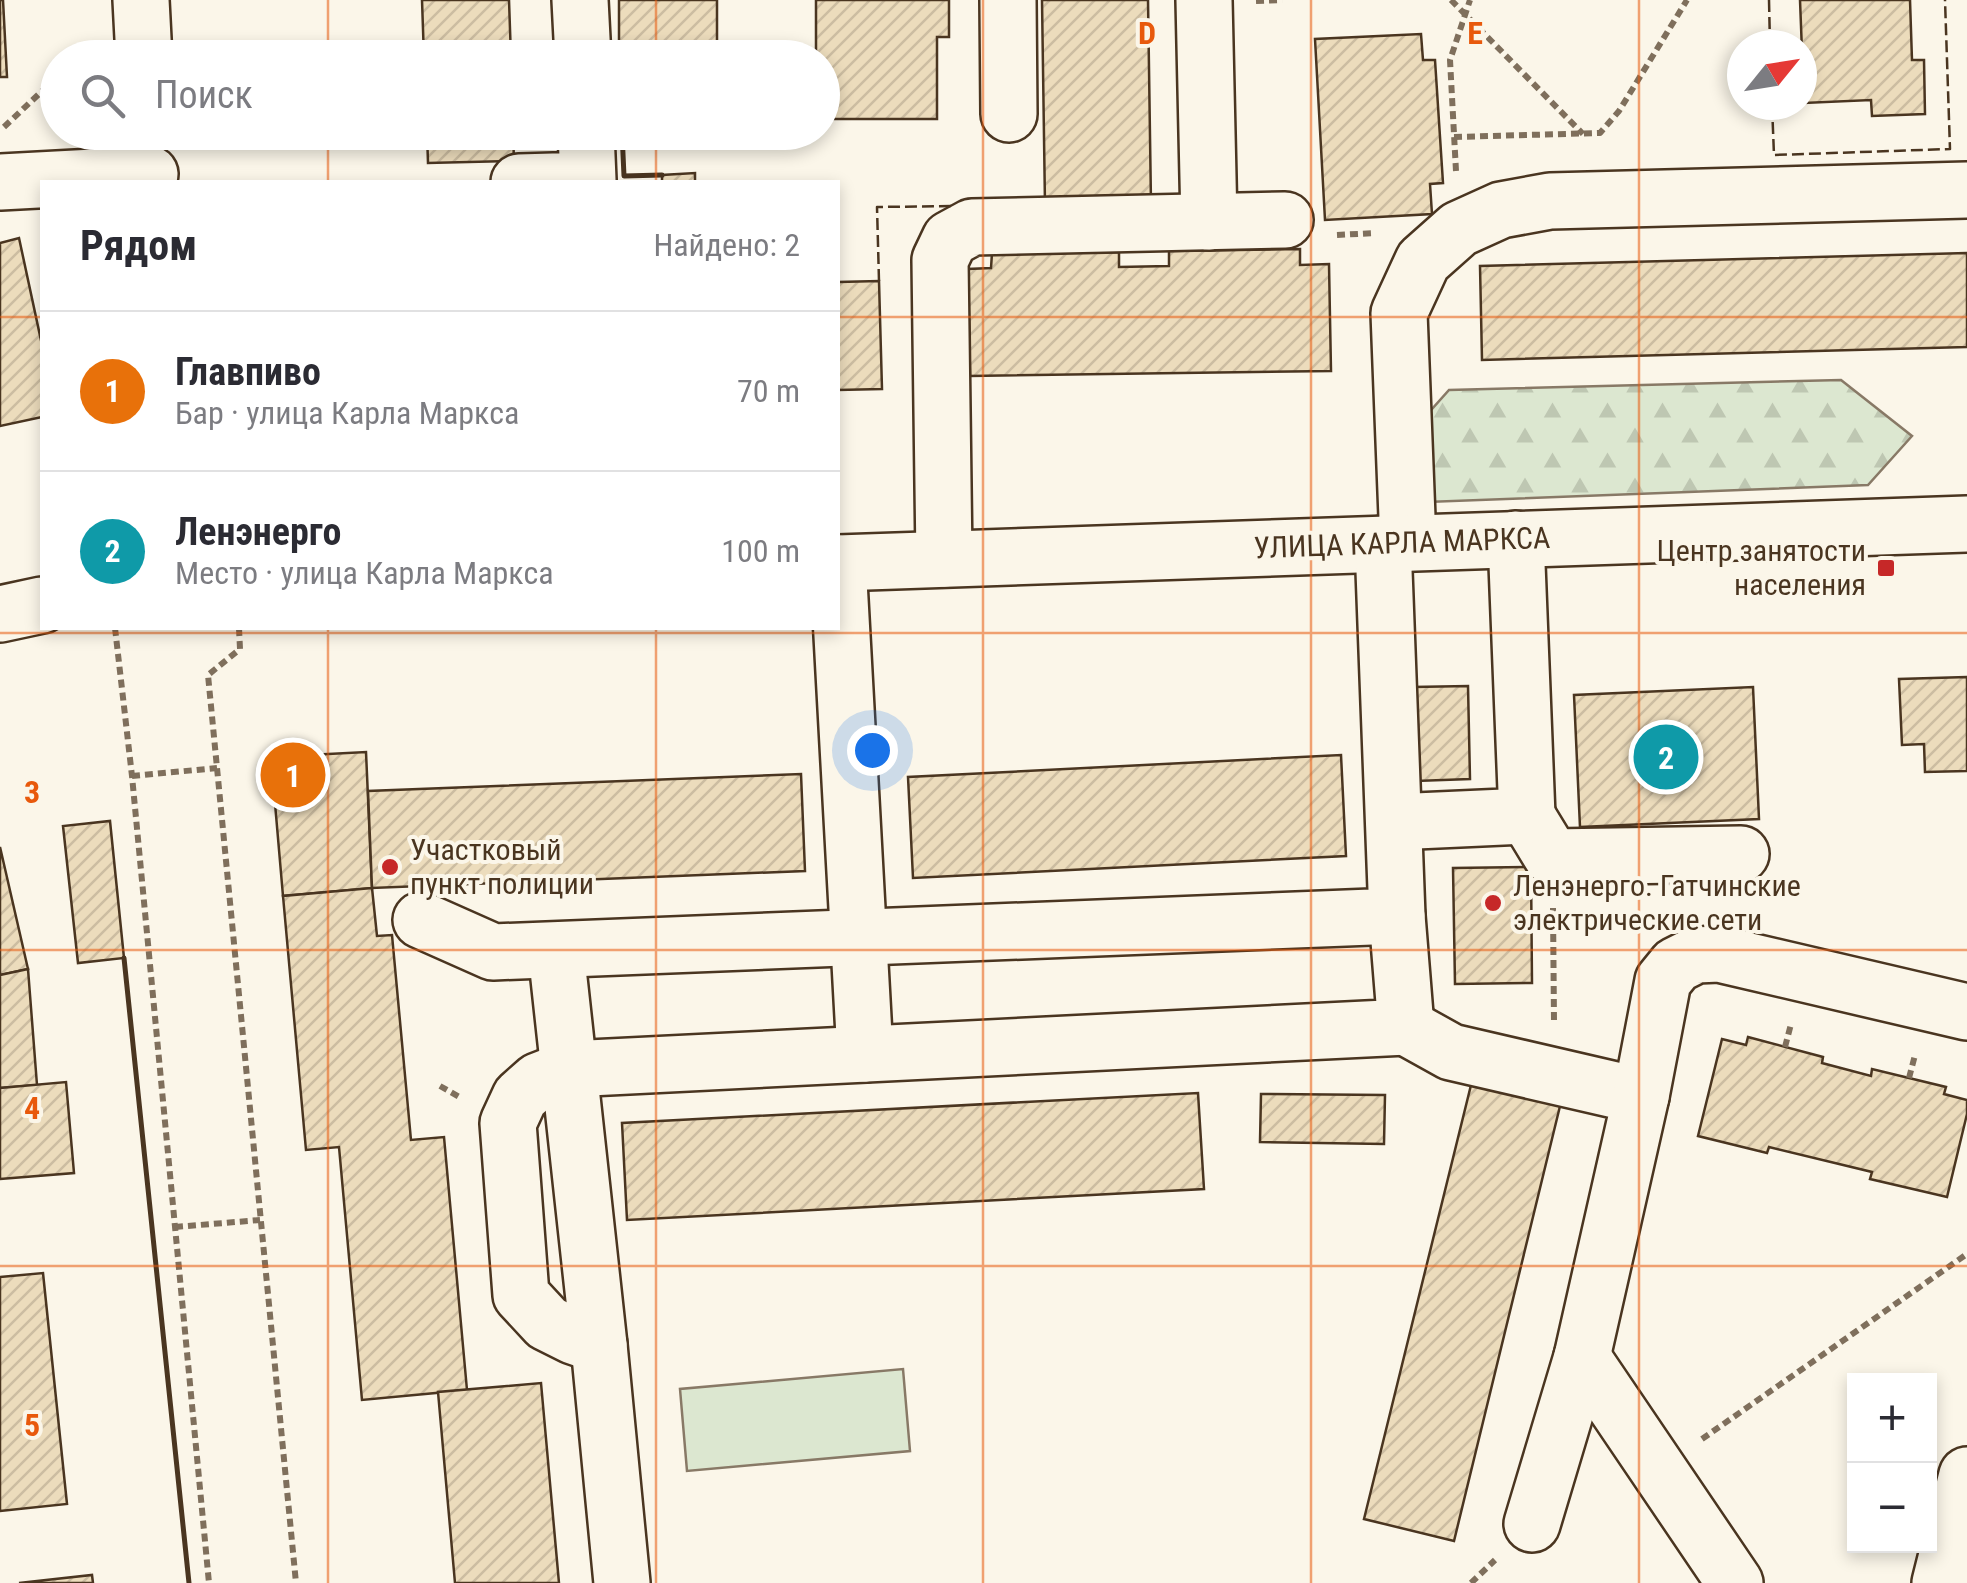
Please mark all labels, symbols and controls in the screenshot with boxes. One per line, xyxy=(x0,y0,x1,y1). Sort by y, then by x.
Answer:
text: D xyxy=(1138,14,1156,52)
text: E xyxy=(1467,14,1483,52)
north arrow xyxy=(1727,30,1817,120)
search box xyxy=(40,40,840,150)
icon: search xyxy=(75,68,130,123)
text: Поиск xyxy=(155,73,253,117)
text: Рядом xyxy=(80,221,197,270)
text: Найдено: 2 xyxy=(653,226,800,264)
text: Главпиво xyxy=(175,350,321,394)
text: 1 xyxy=(104,372,121,410)
text: 70 m xyxy=(737,372,800,410)
text: Бар · улица Карла Маркса xyxy=(175,394,519,432)
text: Ленэнерго xyxy=(175,510,341,554)
street label: УЛИЦА КАРЛА МАРКСА xyxy=(1253,520,1551,565)
text: 2 xyxy=(104,532,121,570)
text: 100 m xyxy=(721,532,800,570)
place label: Центр занятости населения xyxy=(1656,533,1866,602)
text: Место · улица Карла Маркса xyxy=(175,554,554,592)
marker: Центр занятости населения xyxy=(1875,557,1897,579)
pin: 2 xyxy=(1634,720,1698,794)
your location xyxy=(847,725,898,776)
pin: 1 xyxy=(260,738,326,812)
text: 3 xyxy=(24,773,40,811)
place label: Участковый пункт полиции xyxy=(410,832,594,901)
marker: Участковый пункт полиции xyxy=(379,856,401,878)
place label: Ленэнерго. Гатчинские электрические сети xyxy=(1513,868,1801,937)
marker: Ленэнерго. Гатчинские электрические сети xyxy=(1482,892,1504,914)
text: 4 xyxy=(24,1089,40,1127)
map controls xyxy=(1847,1373,1937,1553)
button: + xyxy=(1847,1373,1937,1463)
text: 5 xyxy=(24,1406,40,1444)
button: − xyxy=(1847,1463,1937,1553)

